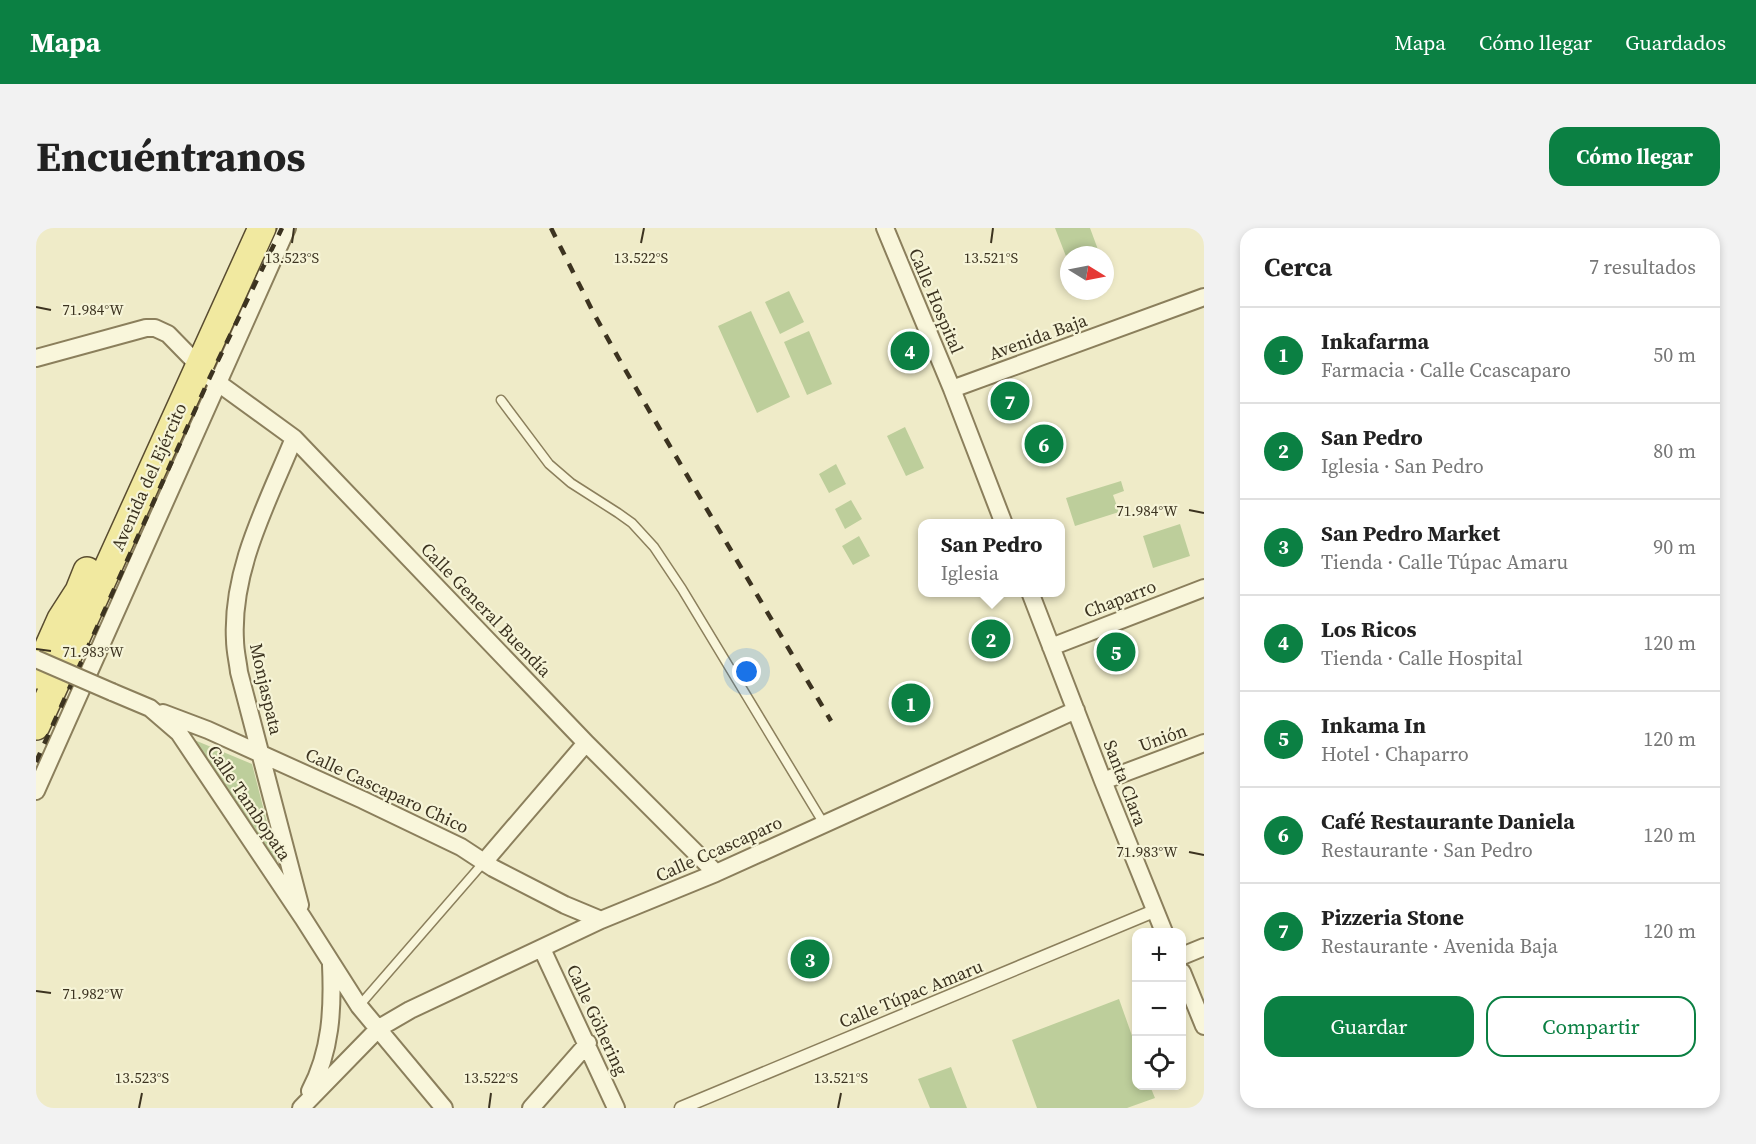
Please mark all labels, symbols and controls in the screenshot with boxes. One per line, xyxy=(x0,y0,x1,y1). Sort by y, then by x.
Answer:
text: Mapa xyxy=(30,23,101,61)
text: Mapa xyxy=(1394,28,1446,57)
text: Cómo llegar xyxy=(1479,28,1592,57)
text: Guardados xyxy=(1625,28,1726,57)
text: Encuéntranos xyxy=(36,127,306,185)
button: Cómo llegar xyxy=(1549,127,1720,186)
street label: Calle Hospital xyxy=(903,244,970,357)
north arrow xyxy=(1060,246,1114,300)
text: 13.523°S xyxy=(265,247,320,268)
text: 13.522°S xyxy=(614,247,669,268)
text: 13.521°S xyxy=(964,247,1019,268)
text: Cerca xyxy=(1264,249,1332,285)
text: 7 resultados xyxy=(1589,253,1696,281)
text: 71.984°W xyxy=(62,299,124,320)
street label: Avenida Baja xyxy=(985,307,1091,366)
text: Inkafarma xyxy=(1321,326,1429,356)
pin: 4 xyxy=(890,328,930,374)
text: 1 xyxy=(1278,341,1289,369)
text: 50 m xyxy=(1653,341,1696,369)
text: Farmacia · Calle Ccascaparo xyxy=(1321,356,1571,384)
pin: 7 xyxy=(990,378,1030,423)
street label: Avenida del Ejército xyxy=(105,399,192,555)
pin: 6 xyxy=(1024,422,1064,466)
text: San Pedro xyxy=(1321,422,1423,452)
text: 2 xyxy=(1278,437,1289,465)
text: 80 m xyxy=(1653,437,1696,465)
text: Iglesia · San Pedro xyxy=(1321,452,1484,480)
text: 71.984°W xyxy=(1116,500,1178,521)
text: San Pedro Market xyxy=(1321,518,1500,548)
popup xyxy=(918,519,1065,597)
text: San Pedro xyxy=(941,529,1042,559)
text: 3 xyxy=(1278,533,1289,561)
text: 90 m xyxy=(1653,533,1696,561)
street label: Calle General Buendía xyxy=(415,537,558,683)
text: Tienda · Calle Túpac Amaru xyxy=(1321,548,1568,576)
text: Iglesia xyxy=(941,559,999,587)
street label: Chaparro xyxy=(1080,573,1160,624)
text: Los Ricos xyxy=(1321,614,1416,644)
pin: 2 xyxy=(972,616,1010,662)
text: 4 xyxy=(1278,629,1289,657)
text: 120 m xyxy=(1643,629,1696,657)
pin: 5 xyxy=(1096,630,1136,674)
text: 71.983°W xyxy=(62,641,124,662)
street label: Monjaspata xyxy=(244,641,289,738)
text: Tienda · Calle Hospital xyxy=(1321,644,1523,672)
your location xyxy=(732,657,761,686)
pin: 1 xyxy=(892,680,930,726)
text: Inkama In xyxy=(1321,710,1426,740)
street label: Unión xyxy=(1135,717,1190,758)
text: 5 xyxy=(1278,725,1289,753)
text: 120 m xyxy=(1643,725,1696,753)
street label: Santa Clara xyxy=(1098,736,1154,830)
street label: Calle Tambopata xyxy=(201,740,298,866)
text: Hotel · Chaparro xyxy=(1321,740,1469,768)
street label: Calle Cascaparo Chico xyxy=(301,742,473,839)
text: Café Restaurante Daniela xyxy=(1321,806,1575,836)
street label: Calle Ccascaparo xyxy=(651,809,786,888)
text: 6 xyxy=(1278,821,1289,849)
text: 120 m xyxy=(1643,821,1696,849)
text: Restaurante · San Pedro xyxy=(1321,836,1533,864)
text: 71.983°W xyxy=(1116,841,1178,862)
text: Pizzeria Stone xyxy=(1321,902,1464,932)
text: 7 xyxy=(1278,917,1289,945)
text: 120 m xyxy=(1643,917,1696,945)
map controls xyxy=(1132,928,1186,1090)
button: + xyxy=(1132,928,1186,982)
text: Restaurante · Avenida Baja xyxy=(1321,932,1558,960)
pin: 3 xyxy=(790,936,830,982)
street label: Calle Túpac Amaru xyxy=(835,953,986,1034)
street label: Calle Göhering xyxy=(561,960,634,1079)
button: − xyxy=(1132,982,1186,1036)
text: 71.982°W xyxy=(62,983,124,1004)
button: Guardar xyxy=(1264,996,1474,1057)
button: Compartir xyxy=(1486,996,1696,1057)
button: locate xyxy=(1132,1036,1186,1090)
text: 13.523°S xyxy=(115,1067,170,1088)
text: 13.522°S xyxy=(464,1067,519,1088)
text: 13.521°S xyxy=(814,1067,869,1088)

